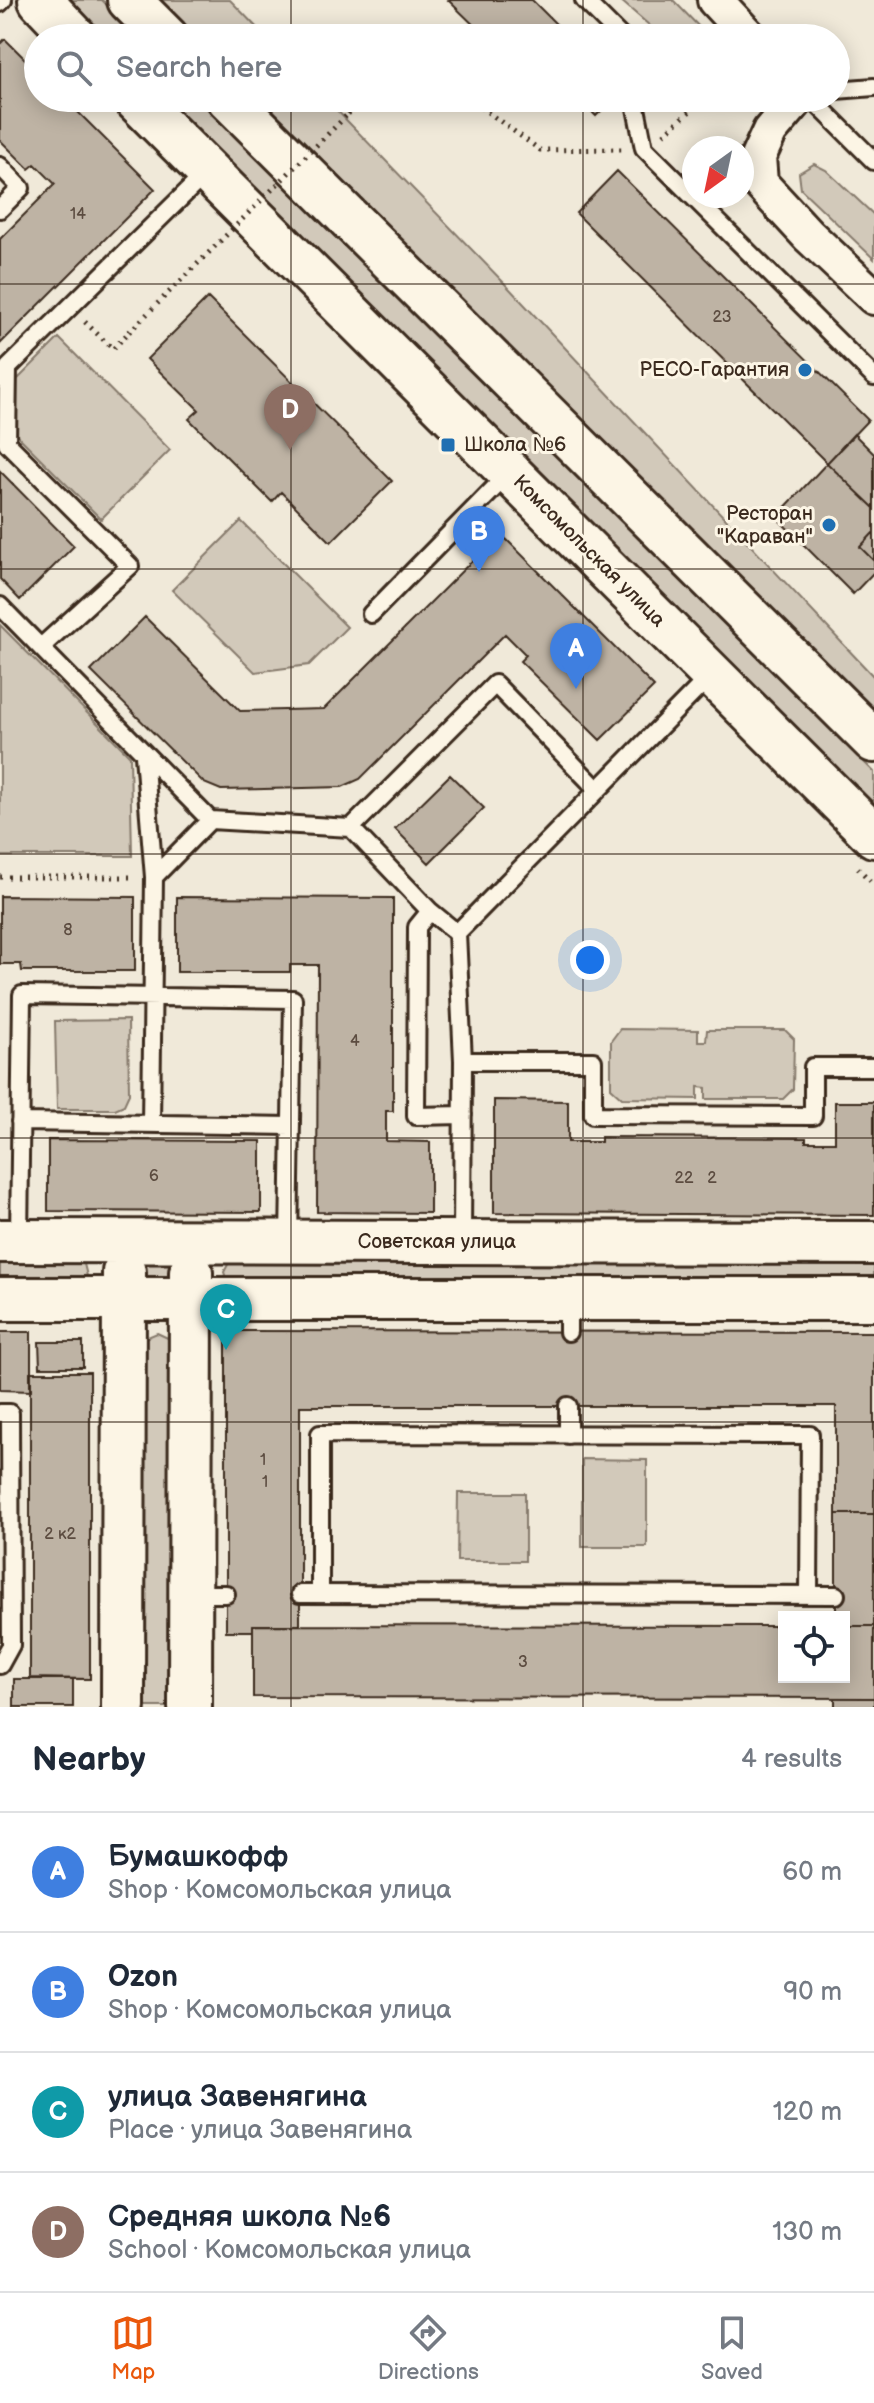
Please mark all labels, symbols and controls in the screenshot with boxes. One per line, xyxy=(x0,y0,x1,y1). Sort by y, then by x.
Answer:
search box xyxy=(24,24,850,112)
icon: search xyxy=(52,46,96,90)
text: Search here xyxy=(116,50,282,86)
north arrow xyxy=(682,136,754,208)
house number: 14 xyxy=(70,205,86,224)
house number: 23 xyxy=(713,308,732,327)
place label: РЕСО-Гарантия xyxy=(639,358,789,382)
marker: РЕСО-Гарантия xyxy=(796,361,814,379)
pin: D xyxy=(264,384,316,450)
place label: Школа №6 xyxy=(464,433,566,457)
marker: Школа №6 xyxy=(439,436,457,454)
street label: Комсомольская улица xyxy=(508,470,670,632)
place label: Ресторан "Караван" xyxy=(717,502,813,549)
pin: B xyxy=(453,506,505,572)
marker: Ресторан "Караван" xyxy=(820,516,838,534)
pin: A xyxy=(550,623,602,689)
house number: 8 xyxy=(63,921,73,940)
your location xyxy=(570,940,610,980)
house number: 4 xyxy=(350,1032,360,1051)
house number: 6 xyxy=(149,1167,159,1186)
house number: 22 xyxy=(675,1169,694,1188)
house number: 2 xyxy=(707,1169,717,1188)
street label: Советская улица xyxy=(358,1230,516,1254)
pin: C xyxy=(200,1284,252,1350)
house number: 1 xyxy=(260,1451,266,1470)
house number: 1 xyxy=(262,1473,268,1492)
house number: 2 к2 xyxy=(44,1525,76,1544)
map controls xyxy=(778,1611,850,1683)
button: locate xyxy=(778,1611,850,1683)
house number: 3 xyxy=(518,1653,528,1672)
text: Nearby xyxy=(32,1739,146,1780)
text: 4 results xyxy=(741,1744,842,1775)
text: Бумашкофф xyxy=(108,1839,288,1875)
text: A xyxy=(50,1857,66,1888)
text: 60 m xyxy=(782,1857,842,1888)
text: Shop · Комсомольская улица xyxy=(108,1875,452,1906)
text: Ozon xyxy=(108,1959,178,1995)
text: B xyxy=(49,1977,67,2008)
text: 90 m xyxy=(783,1977,842,2008)
text: Shop · Комсомольская улица xyxy=(108,1995,452,2026)
text: улица Завенягина xyxy=(108,2079,367,2115)
text: C xyxy=(49,2097,67,2128)
text: 120 m xyxy=(773,2097,842,2128)
text: Place · улица Завенягина xyxy=(108,2115,412,2146)
text: Средняя школа №6 xyxy=(108,2199,391,2235)
text: D xyxy=(49,2217,67,2248)
text: 130 m xyxy=(772,2217,842,2248)
text: School · Комсомольская улица xyxy=(108,2235,471,2266)
tab: Map xyxy=(111,2311,155,2386)
tab: Directions xyxy=(378,2311,479,2386)
tab: Saved xyxy=(701,2311,763,2386)

